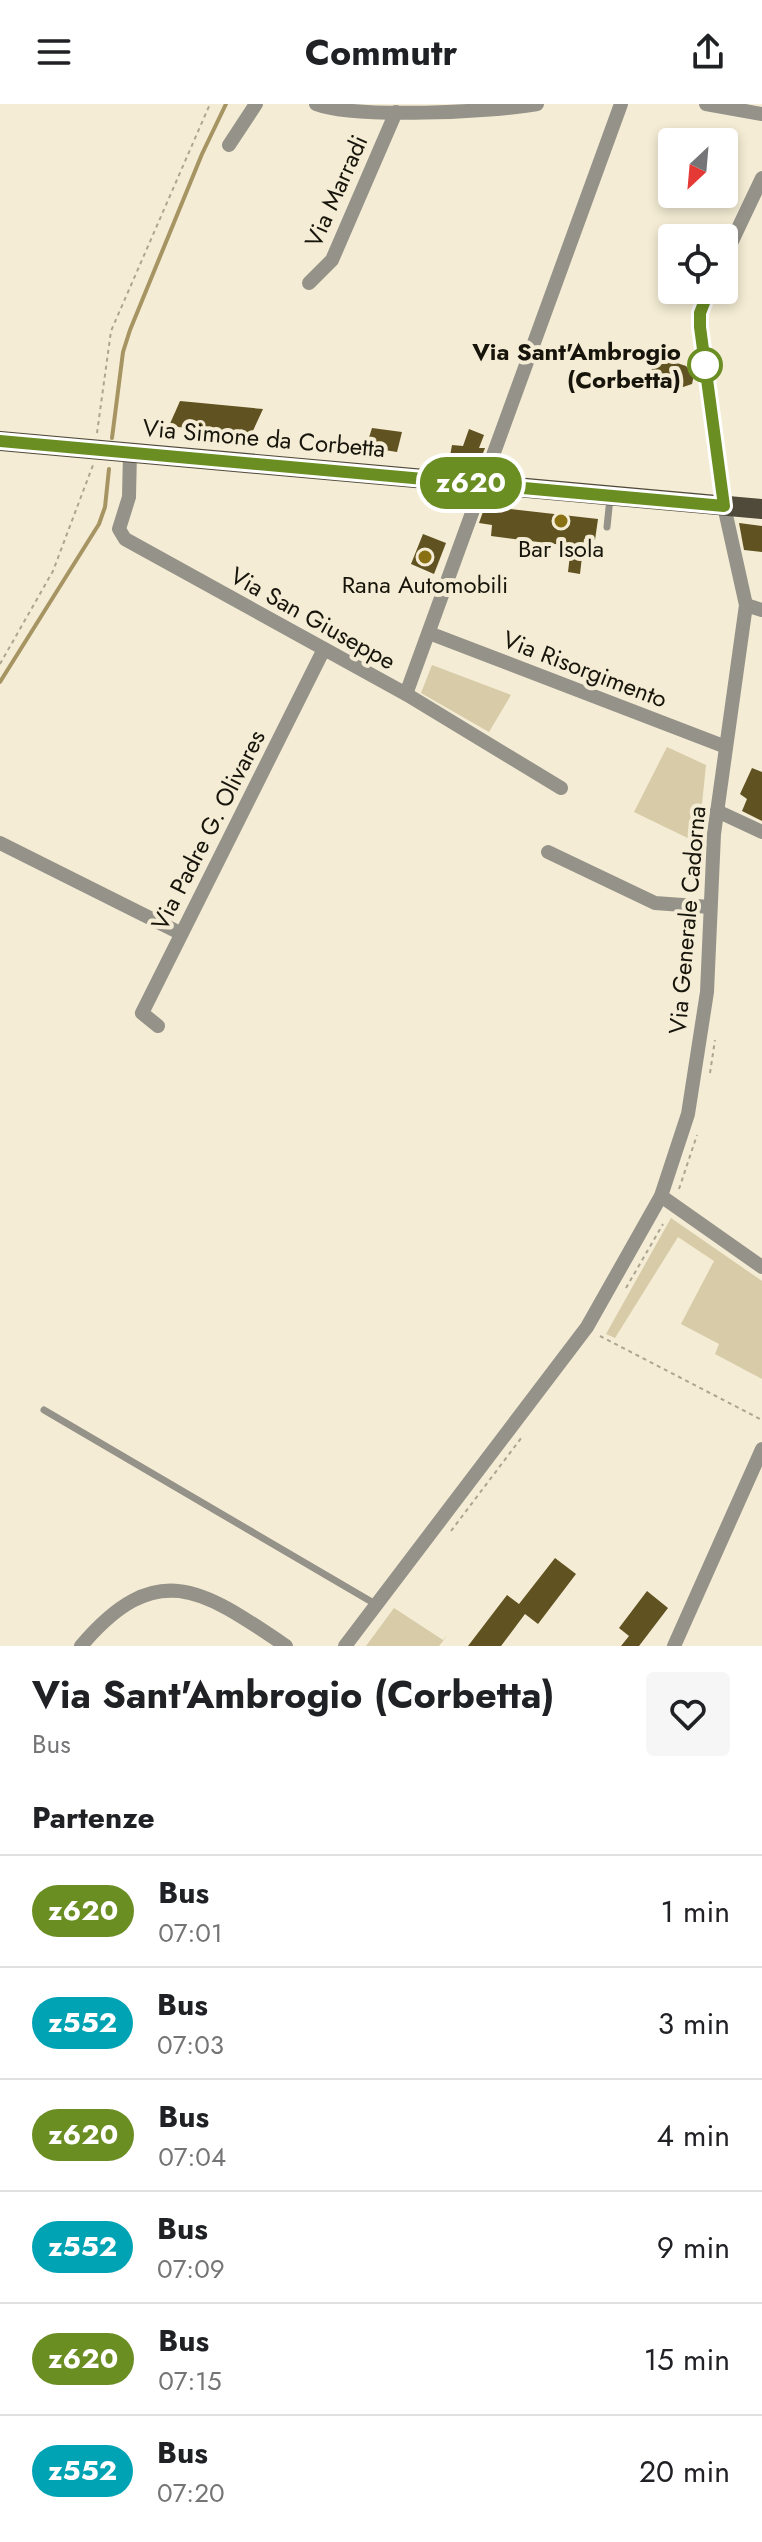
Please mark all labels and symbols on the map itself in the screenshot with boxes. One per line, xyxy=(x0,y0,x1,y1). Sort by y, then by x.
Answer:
north arrow xyxy=(658,128,738,208)
street label: Via Marradi xyxy=(296,129,376,253)
place label: Via Sant'Ambrogio (Corbetta) xyxy=(471,334,681,397)
marker: Via Sant'Ambrogio (Corbetta) xyxy=(688,348,722,382)
street label: Via Simone da Corbetta xyxy=(141,410,387,466)
line badge: z620 xyxy=(415,457,527,509)
marker: Bar Isola xyxy=(552,512,570,530)
place label: Bar Isola xyxy=(518,531,604,566)
marker: Rana Automobili xyxy=(416,548,434,566)
street label: Via San Giuseppe xyxy=(224,558,402,678)
place label: Rana Automobili xyxy=(342,567,508,602)
street label: Via Risorgimento xyxy=(498,622,672,716)
street label: Via Padre G. Olivares xyxy=(142,724,274,936)
street label: Via Generale Cadorna xyxy=(660,805,714,1035)

